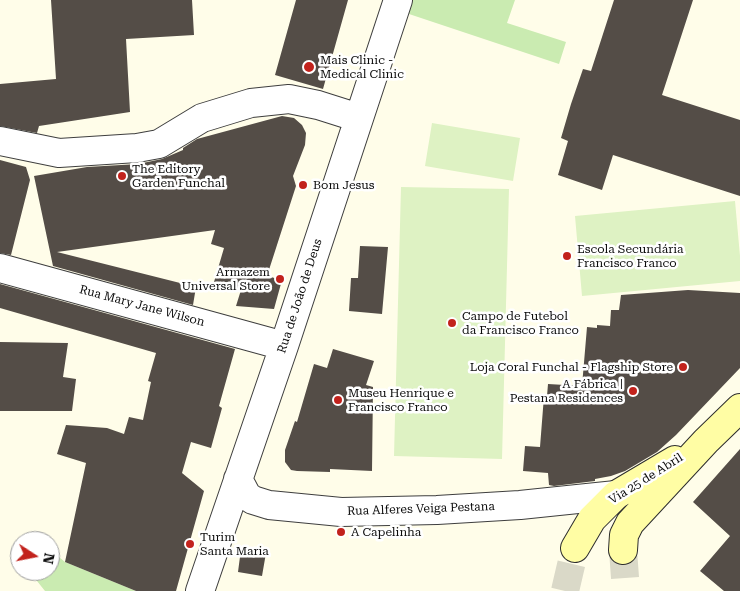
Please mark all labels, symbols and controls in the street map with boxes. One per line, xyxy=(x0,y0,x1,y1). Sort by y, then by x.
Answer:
place label: Mais Clinic - Medical Clinic xyxy=(320,53,404,81)
marker: Mais Clinic - Medical Clinic xyxy=(302,60,316,74)
place label: The Editory Garden Funchal xyxy=(132,162,225,190)
marker: The Editory Garden Funchal xyxy=(116,170,128,182)
place label: Bom Jesus xyxy=(313,178,374,192)
marker: Bom Jesus xyxy=(297,179,309,191)
street label: Rua de João de Deus xyxy=(275,237,325,355)
place label: Escola Secundária Francisco Franco xyxy=(577,242,683,270)
marker: Escola Secundária Francisco Franco xyxy=(561,250,573,262)
place label: Armazem Universal Store xyxy=(181,265,270,293)
marker: Armazem Universal Store xyxy=(274,273,286,285)
street label: Rua Mary Jane Wilson xyxy=(78,282,206,330)
place label: Campo de Futebol da Francisco Franco xyxy=(462,309,579,337)
marker: Campo de Futebol da Francisco Franco xyxy=(446,317,458,329)
place label: Loja Coral Funchal - Flagship Store xyxy=(470,360,673,374)
marker: Loja Coral Funchal - Flagship Store xyxy=(677,361,689,373)
place label: A Fábrica | Pestana Residences xyxy=(510,377,623,405)
marker: A Fábrica | Pestana Residences xyxy=(627,385,639,397)
place label: Museu Henrique e Francisco Franco xyxy=(348,386,454,414)
marker: Museu Henrique e Francisco Franco xyxy=(332,394,344,406)
street label: Via 25 de Abril xyxy=(606,451,686,507)
street label: Rua Alferes Veiga Pestana xyxy=(347,499,495,519)
place label: A Capelinha xyxy=(351,525,421,539)
marker: A Capelinha xyxy=(335,526,347,538)
place label: Turim Santa Maria xyxy=(200,530,269,558)
north arrow xyxy=(10,531,60,581)
marker: Turim Santa Maria xyxy=(184,538,196,550)
text: N xyxy=(40,552,58,565)

